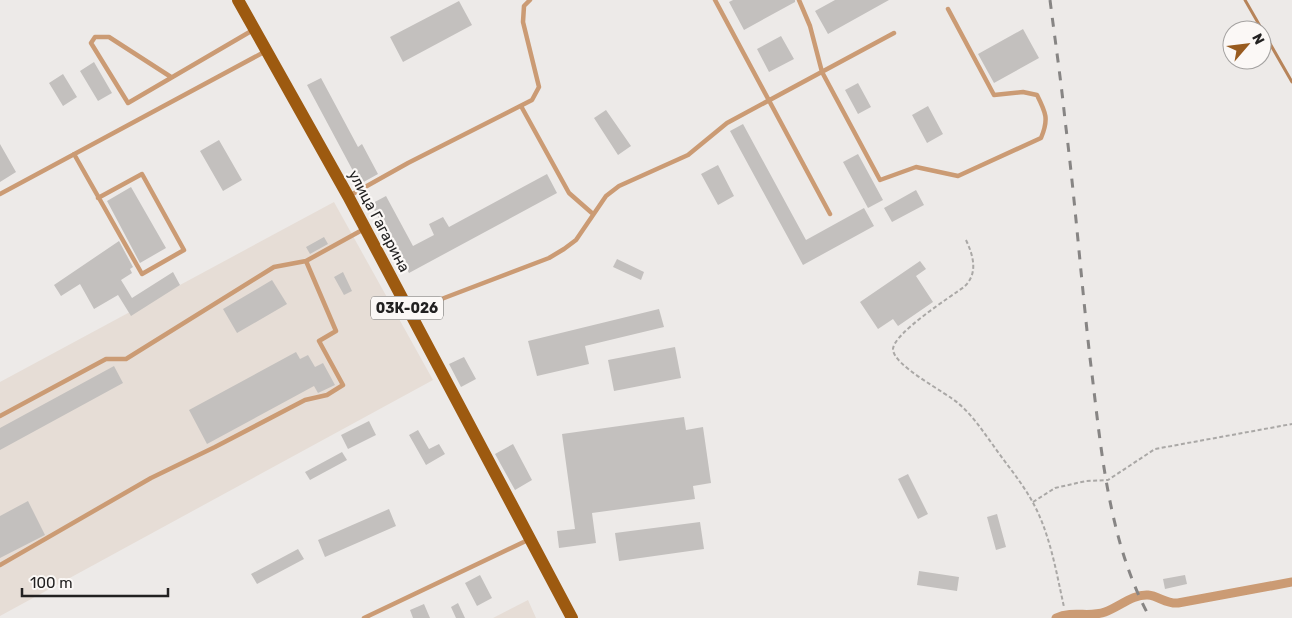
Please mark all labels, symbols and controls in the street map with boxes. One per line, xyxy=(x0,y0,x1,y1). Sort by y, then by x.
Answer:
north arrow xyxy=(1222,20,1272,70)
text: N xyxy=(1248,31,1268,48)
street label: улица Гагарина xyxy=(344,167,414,275)
road number: 03К-026 xyxy=(371,296,443,320)
scale bar xyxy=(22,566,169,598)
text: 100 m xyxy=(30,574,72,592)

